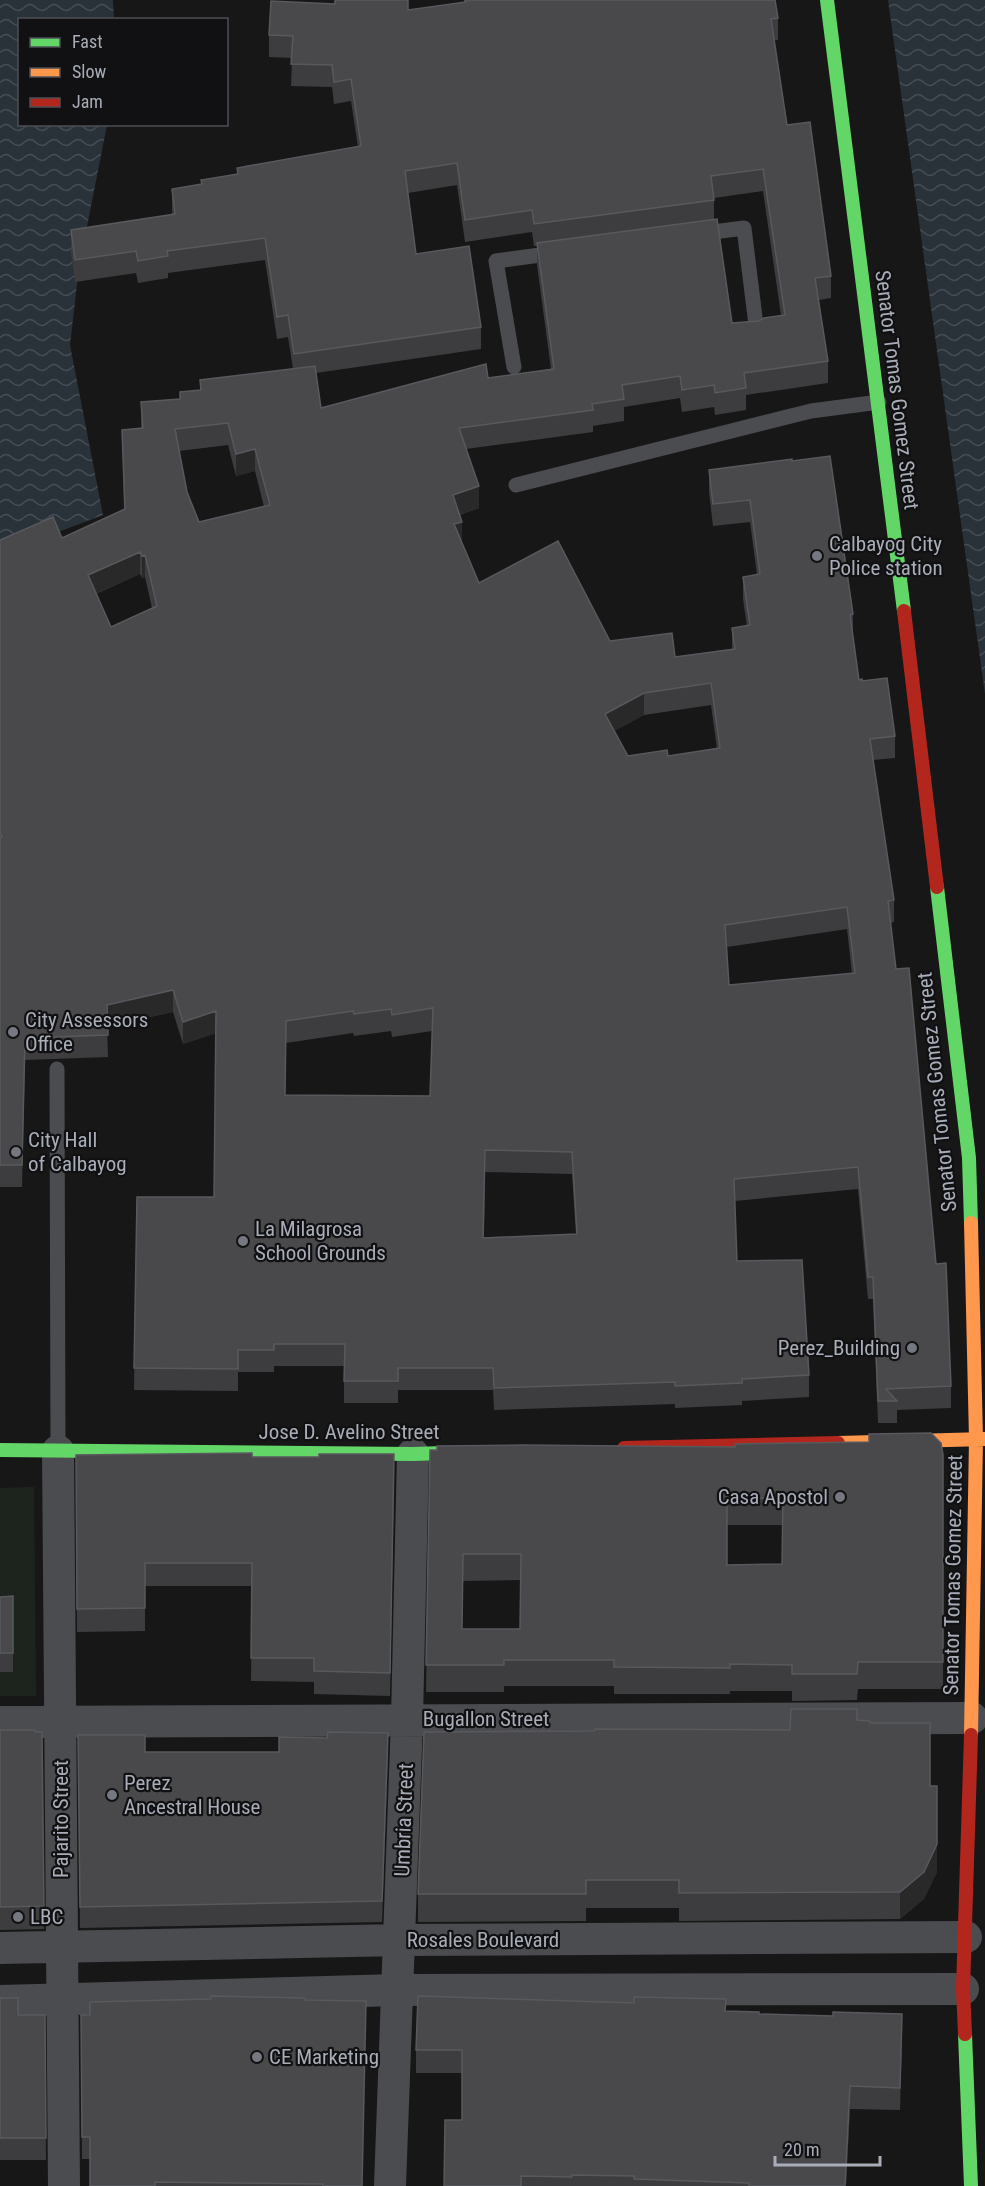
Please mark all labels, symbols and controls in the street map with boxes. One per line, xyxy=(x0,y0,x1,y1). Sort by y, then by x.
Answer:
legend xyxy=(18,18,228,126)
text: Fast xyxy=(72,31,103,52)
text: Slow xyxy=(72,61,107,82)
text: Jam xyxy=(72,91,103,112)
street label: Senator Tomas Gomez Street xyxy=(870,269,924,511)
place label: Calbayog City Police station xyxy=(829,532,943,580)
marker: Calbayog City Police station xyxy=(810,549,824,563)
street label: Senator Tomas Gomez Street xyxy=(912,971,962,1213)
place label: City Assessors Office xyxy=(25,1008,148,1056)
marker: City Assessors Office xyxy=(6,1025,20,1039)
place label: City Hall of Calbayog xyxy=(28,1128,127,1176)
marker: City Hall of Calbayog xyxy=(9,1145,23,1159)
place label: La Milagrosa School Grounds xyxy=(255,1217,386,1265)
marker: La Milagrosa School Grounds xyxy=(236,1234,250,1248)
place label: Perez_Building xyxy=(778,1336,900,1360)
marker: Perez_Building xyxy=(905,1341,919,1355)
street label: Jose D. Avelino Street xyxy=(259,1420,439,1444)
street label: Senator Tomas Gomez Street xyxy=(939,1454,967,1696)
place label: Casa Apostol xyxy=(718,1485,828,1509)
marker: Casa Apostol xyxy=(833,1490,847,1504)
street label: Bugallon Street xyxy=(423,1707,549,1731)
street label: Pajarito Street xyxy=(49,1760,73,1878)
street label: Umbria Street xyxy=(390,1763,418,1877)
place label: Perez Ancestral House xyxy=(124,1771,261,1819)
marker: Perez Ancestral House xyxy=(105,1788,119,1802)
place label: LBC xyxy=(30,1905,63,1929)
marker: LBC xyxy=(11,1910,25,1924)
street label: Rosales Boulevard xyxy=(407,1928,559,1952)
place label: CE Marketing xyxy=(269,2045,379,2069)
marker: CE Marketing xyxy=(250,2050,264,2064)
scale bar xyxy=(775,2129,880,2167)
text: 20 m xyxy=(784,2139,819,2160)

